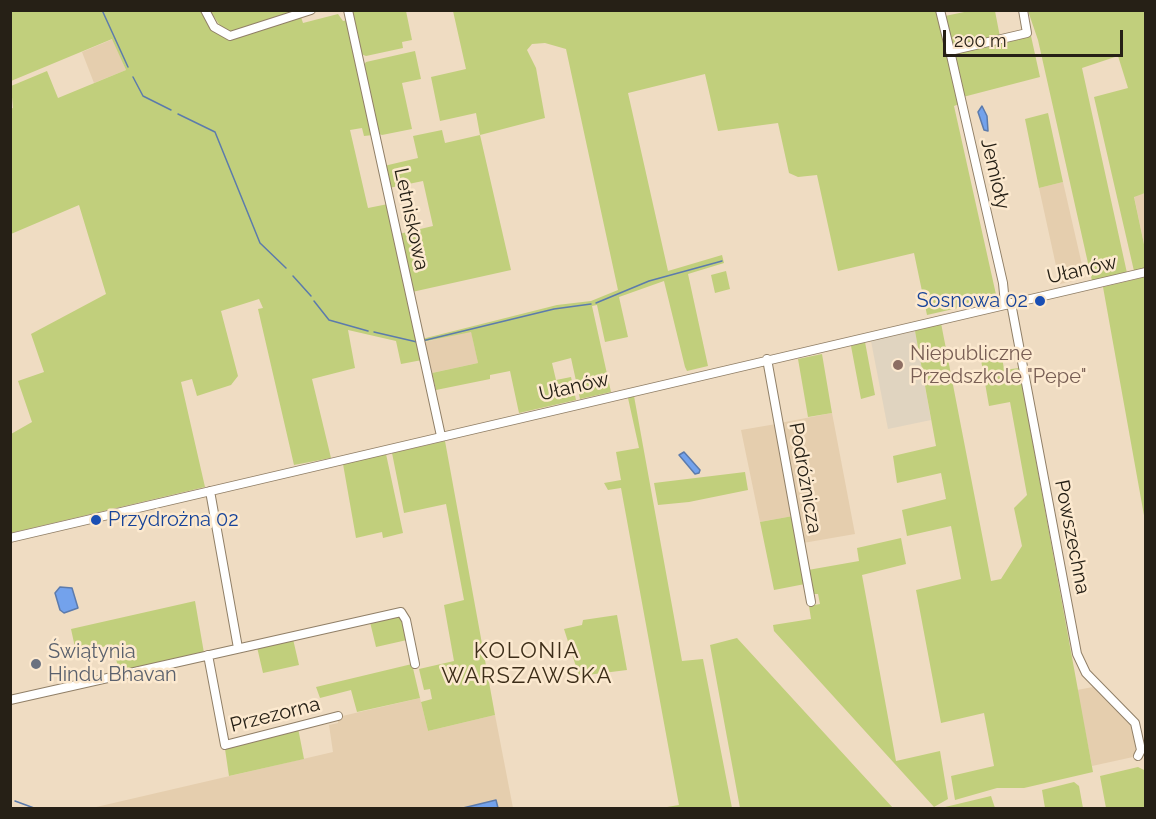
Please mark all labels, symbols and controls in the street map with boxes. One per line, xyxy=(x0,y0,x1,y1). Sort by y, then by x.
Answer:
scale bar xyxy=(946,18,1126,56)
text: 200 m xyxy=(954,30,1007,51)
street label: Jemioły xyxy=(975,136,1015,212)
street label: Letniskowa xyxy=(388,166,434,272)
street label: Ułanów xyxy=(1045,250,1119,290)
place label: Sosnowa 02 xyxy=(916,289,1028,313)
marker: Sosnowa 02 xyxy=(1033,294,1047,308)
place label: Niepubliczne Przedszkole "Pepe" xyxy=(910,342,1086,389)
marker: Niepubliczne Przedszkole "Pepe" xyxy=(891,358,905,372)
street label: Ułanów xyxy=(537,367,611,407)
street label: Podróżnicza xyxy=(783,421,827,535)
street label: Powszechna xyxy=(1049,478,1095,596)
place label: Przydrożna 02 xyxy=(108,508,239,532)
marker: Przydrożna 02 xyxy=(89,513,103,527)
district label: KOLONIA WARSZAWSKA xyxy=(441,638,613,690)
place label: Świątynia Hindu Bhavan xyxy=(48,640,177,687)
marker: Świątynia Hindu Bhavan xyxy=(29,657,43,671)
street label: Przezorna xyxy=(228,692,322,738)

